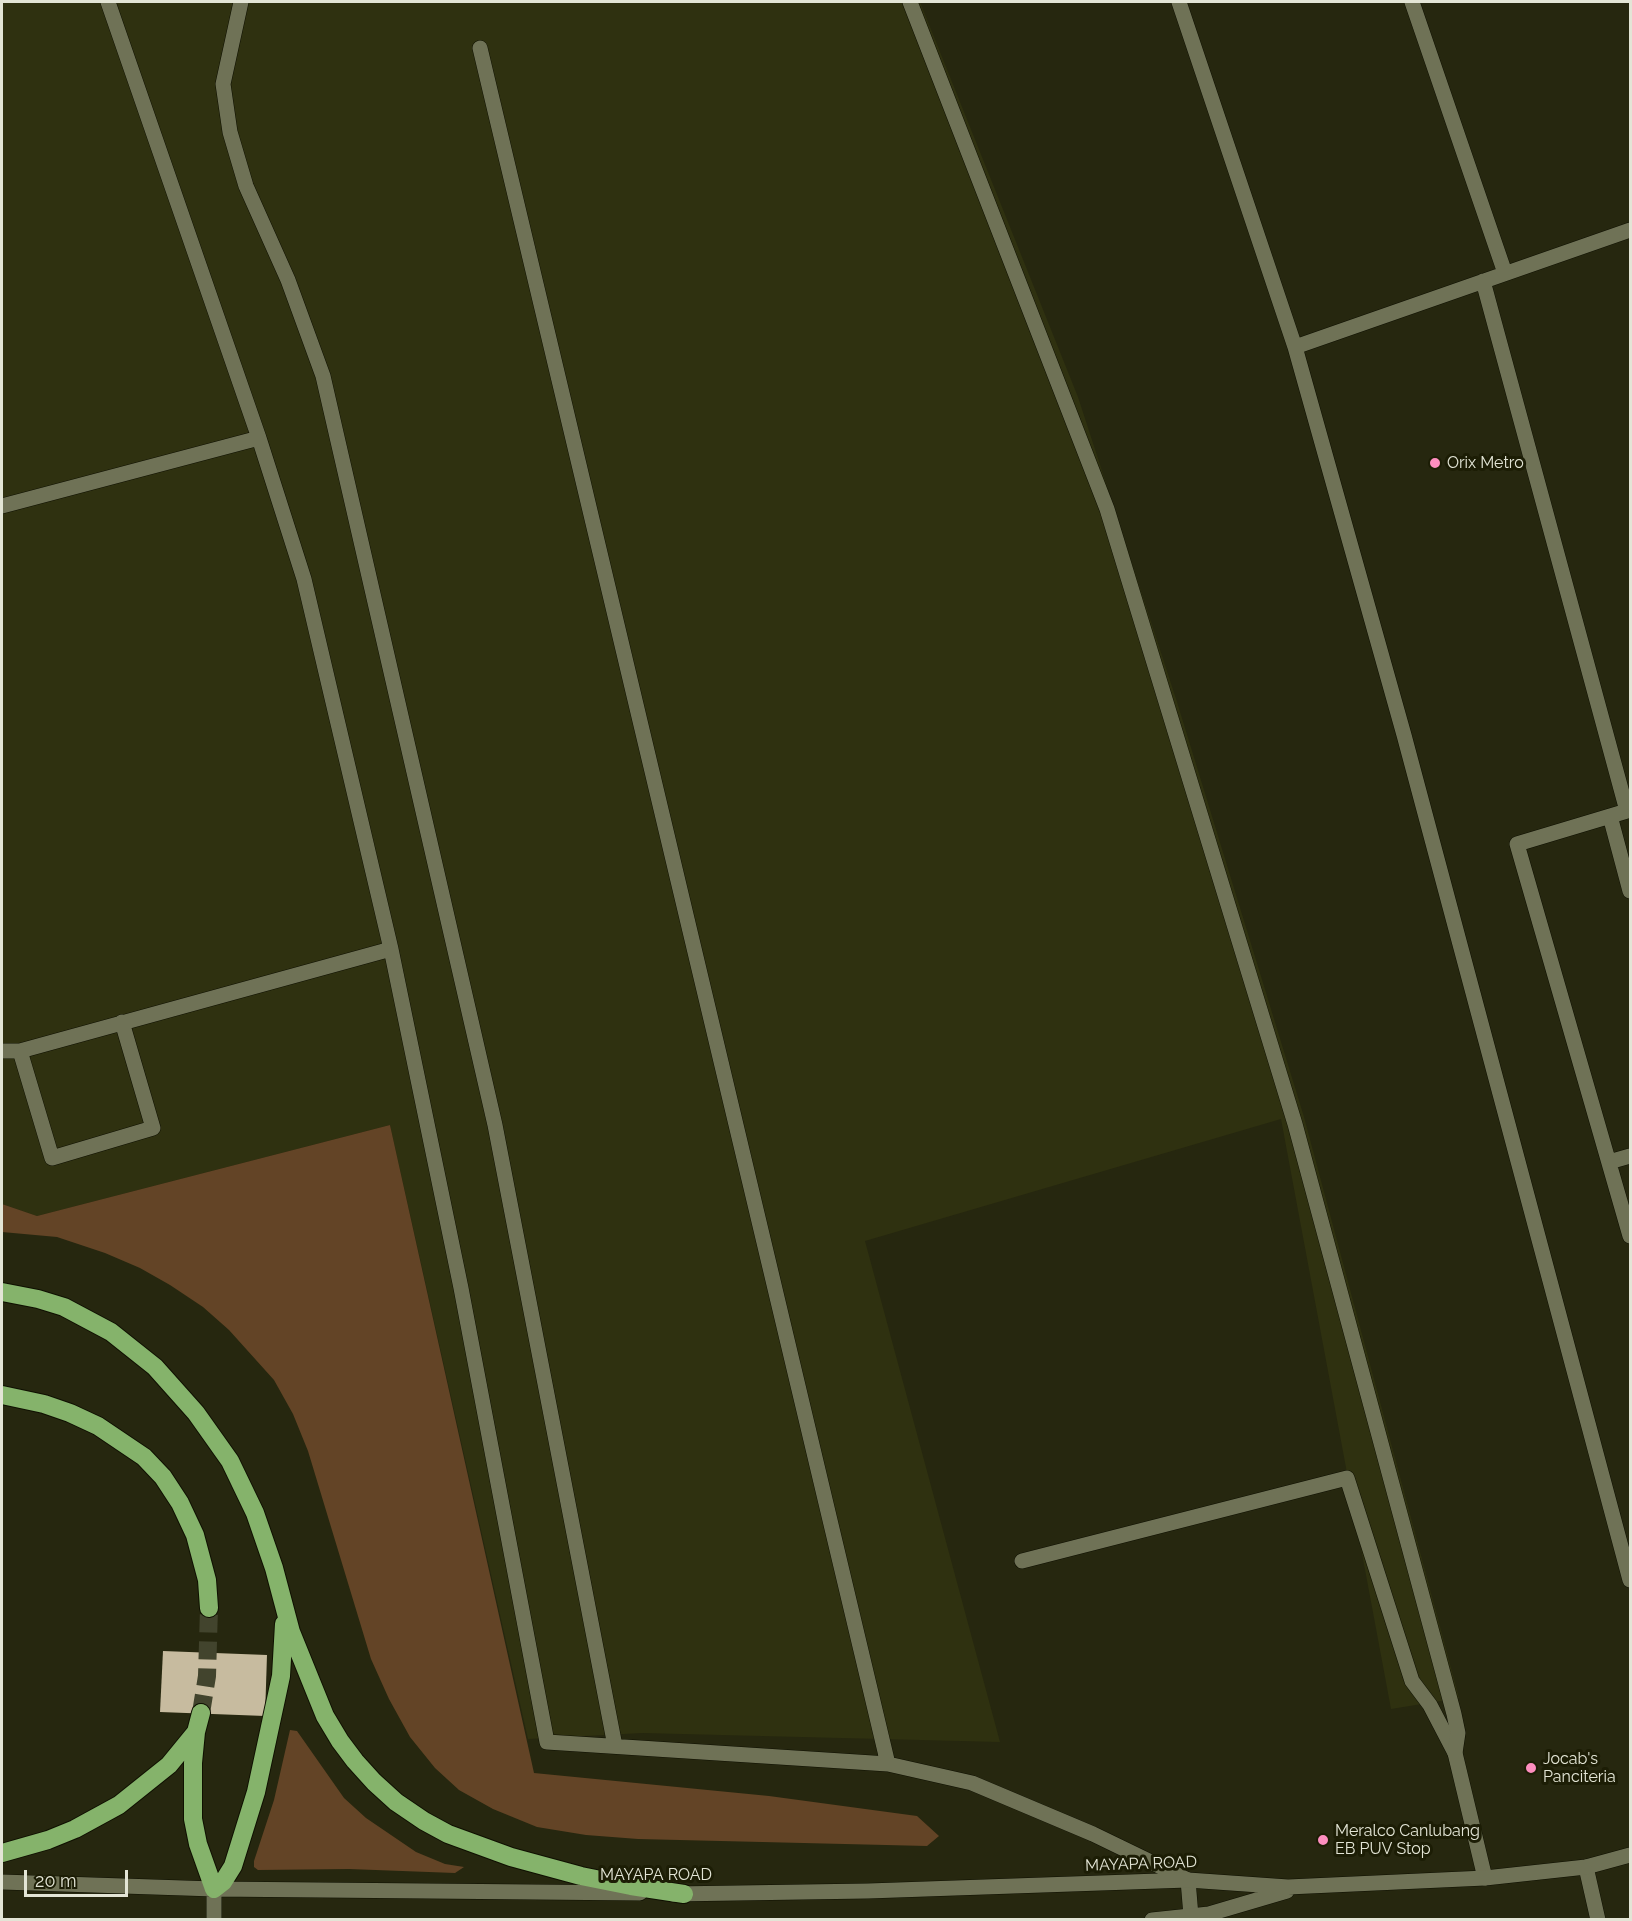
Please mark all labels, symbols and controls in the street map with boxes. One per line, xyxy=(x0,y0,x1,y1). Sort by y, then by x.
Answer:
place label: Orix Metro xyxy=(1447,453,1524,473)
marker: Orix Metro xyxy=(1428,456,1442,470)
place label: Jocab's Panciteria xyxy=(1543,1749,1616,1787)
marker: Jocab's Panciteria xyxy=(1524,1761,1538,1775)
place label: Meralco Canlubang EB PUV Stop xyxy=(1335,1821,1480,1859)
marker: Meralco Canlubang EB PUV Stop xyxy=(1316,1833,1330,1847)
street label: MAYAPA ROAD xyxy=(1085,1852,1197,1876)
scale bar xyxy=(27,1858,130,1896)
street label: MAYAPA ROAD xyxy=(600,1865,712,1885)
text: 20 m xyxy=(35,1870,77,1891)

